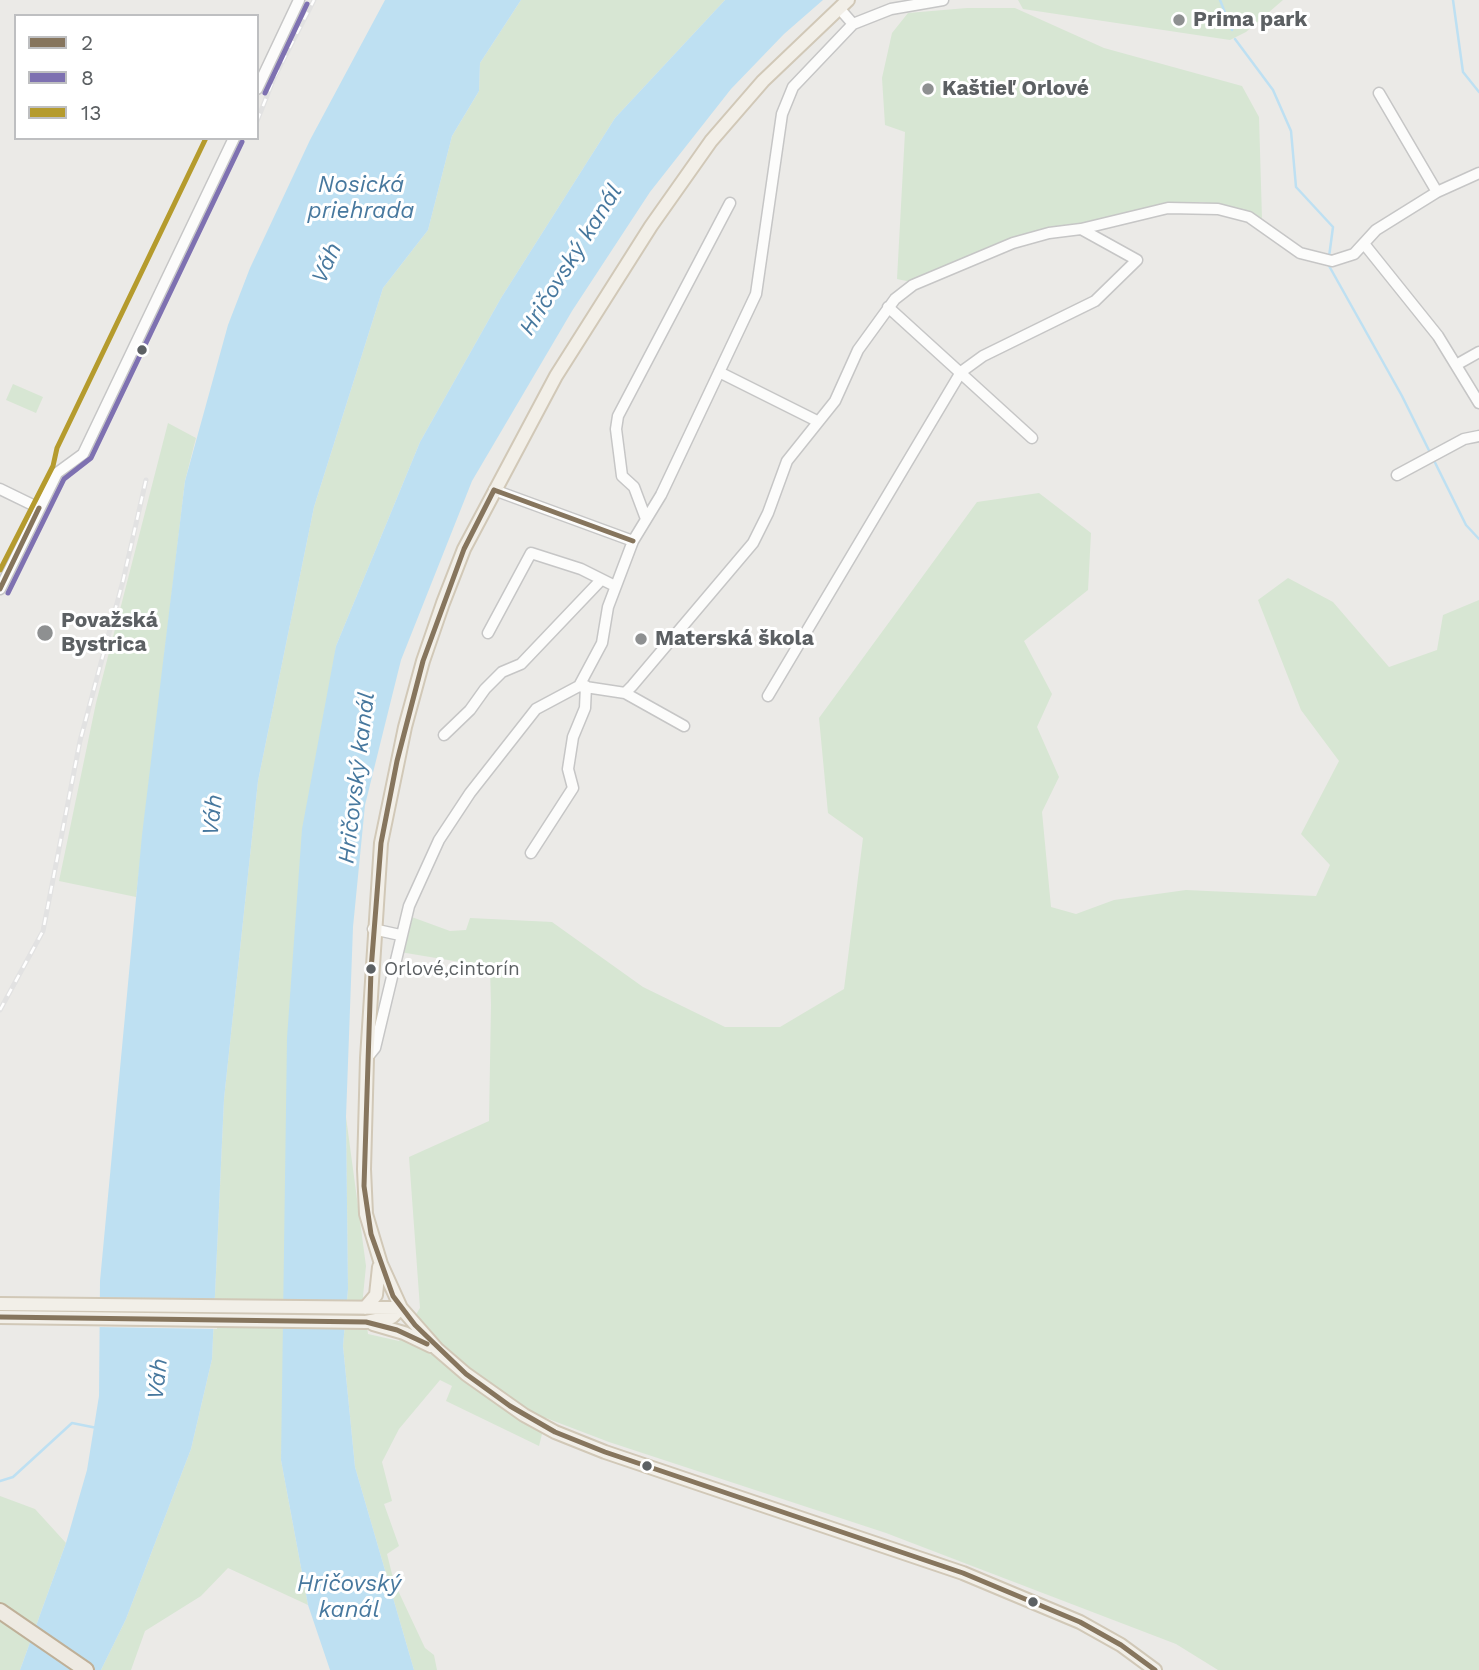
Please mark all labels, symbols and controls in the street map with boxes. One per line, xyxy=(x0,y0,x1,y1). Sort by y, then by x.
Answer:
place label: Prima park xyxy=(1193,7,1307,33)
marker: Prima park xyxy=(1171,12,1187,28)
legend xyxy=(14,14,259,140)
text: 2 xyxy=(81,30,93,55)
text: 8 xyxy=(81,65,94,90)
place label: Kaštieľ Orlové xyxy=(942,76,1089,102)
marker: Kaštieľ Orlové xyxy=(920,81,936,97)
text: 13 xyxy=(81,100,101,125)
water label: Nosická priehrada xyxy=(307,171,415,225)
water label: Hričovský kanál xyxy=(513,179,629,341)
water label: Váh xyxy=(306,238,348,288)
unlabelled marker xyxy=(135,343,149,357)
place label: Považská Bystrica xyxy=(61,608,158,658)
marker: Považská Bystrica xyxy=(35,623,55,643)
place label: Materská škola xyxy=(655,626,814,652)
marker: Materská škola xyxy=(633,631,649,647)
water label: Hričovský kanál xyxy=(333,691,381,865)
water label: Váh xyxy=(197,793,229,837)
place label: Orlové,cintorín xyxy=(384,958,520,980)
marker: Orlové,cintorín xyxy=(364,962,378,976)
water label: Váh xyxy=(142,1357,174,1401)
unlabelled marker xyxy=(640,1459,654,1473)
water label: Hričovský kanál xyxy=(297,1570,401,1624)
unlabelled marker xyxy=(1026,1595,1040,1609)

